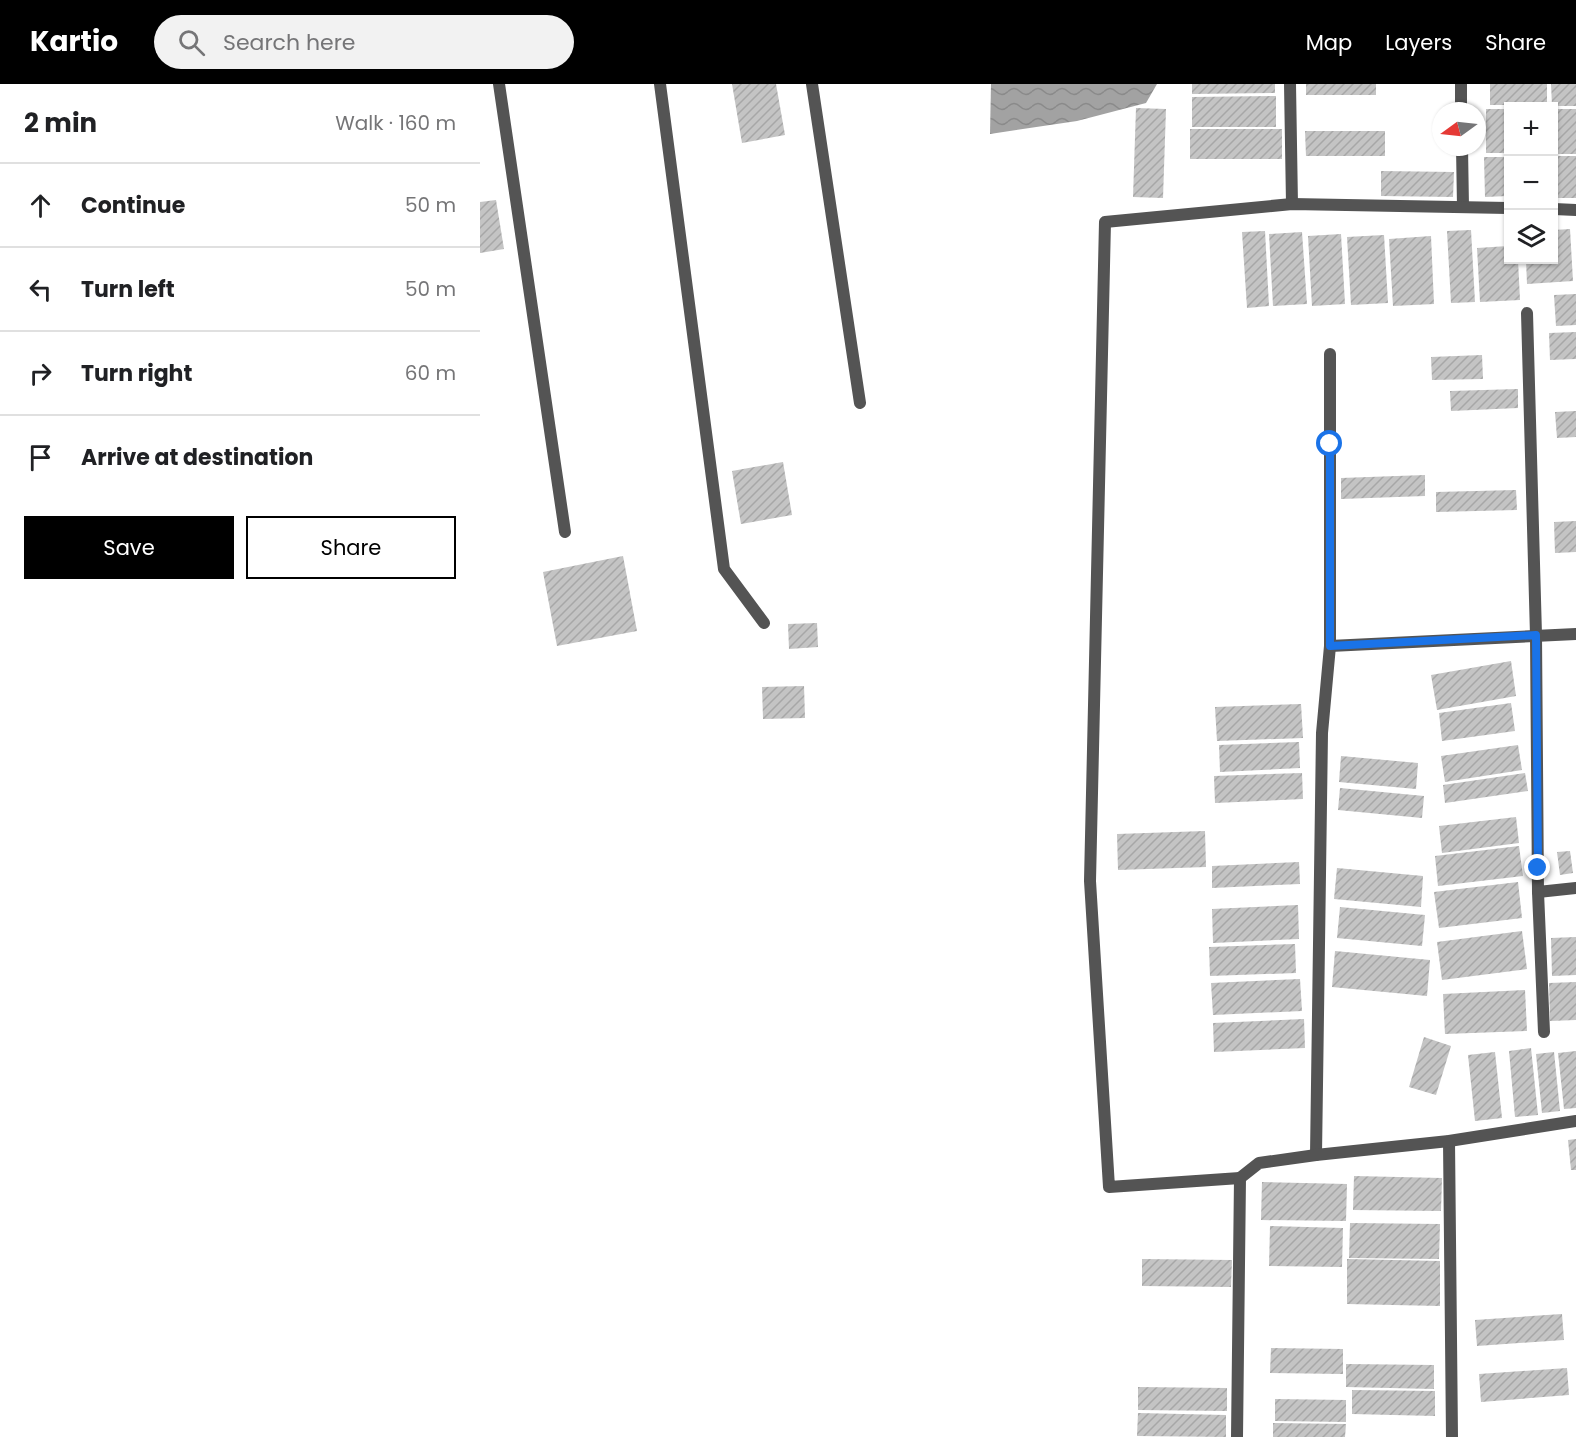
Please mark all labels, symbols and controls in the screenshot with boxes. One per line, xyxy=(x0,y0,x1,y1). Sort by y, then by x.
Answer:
search box xyxy=(154,15,574,69)
text: Kartio xyxy=(30,22,118,61)
icon: search xyxy=(175,26,208,59)
text: Search here xyxy=(223,27,356,58)
text: Map xyxy=(1306,28,1352,57)
text: Layers xyxy=(1385,28,1452,57)
text: Share xyxy=(1485,28,1546,57)
north arrow xyxy=(1432,102,1486,156)
map controls xyxy=(1504,102,1558,264)
button: + xyxy=(1504,102,1558,156)
text: 2 min xyxy=(24,105,97,141)
text: Walk · 160 m xyxy=(335,109,456,137)
button: − xyxy=(1504,156,1558,210)
icon: ahead xyxy=(24,189,57,222)
text: Continue xyxy=(81,190,185,221)
text: 50 m xyxy=(405,191,456,219)
button: layers xyxy=(1504,210,1558,264)
icon: left xyxy=(24,273,57,306)
text: Turn left xyxy=(81,274,175,305)
text: 50 m xyxy=(405,275,456,303)
icon: right xyxy=(24,357,57,390)
text: Turn right xyxy=(81,358,192,389)
text: 60 m xyxy=(405,359,456,387)
route start xyxy=(1316,430,1342,456)
icon: arrive xyxy=(24,441,57,474)
text: Arrive at destination xyxy=(81,442,313,473)
button: Save xyxy=(24,516,234,579)
button: Share xyxy=(246,516,456,579)
route end xyxy=(1524,854,1550,880)

